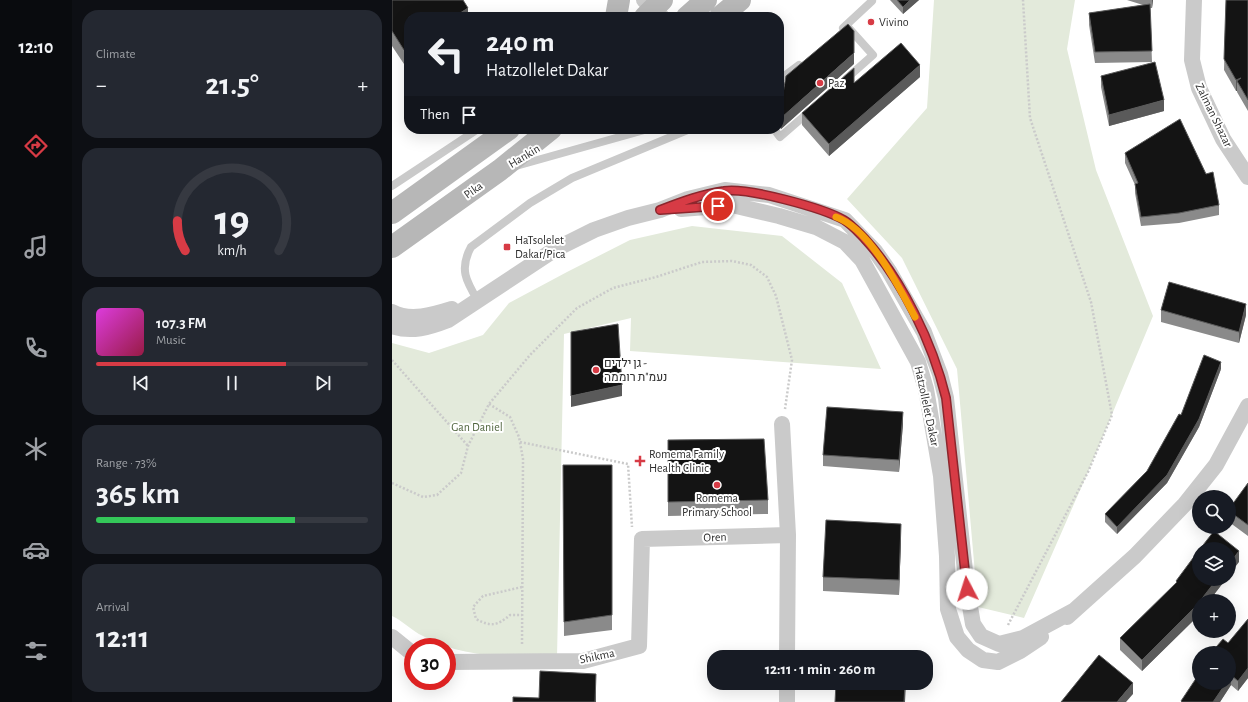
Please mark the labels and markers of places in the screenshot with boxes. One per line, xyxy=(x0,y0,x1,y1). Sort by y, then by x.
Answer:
place label: Vivino xyxy=(879,16,909,28)
marker: Vivino xyxy=(866,17,876,27)
place label: Paz xyxy=(828,77,844,89)
marker: Paz xyxy=(815,78,825,88)
pin xyxy=(701,189,735,223)
place label: HaTsolelet Dakar/Pica xyxy=(515,234,566,260)
marker: HaTsolelet Dakar/Pica xyxy=(502,242,512,252)
place label: גן ילדים - נעמ"ת רוממה xyxy=(604,357,667,383)
marker: גן ילדים - נעמ"ת רוממה xyxy=(591,365,601,375)
place label: Romema Family Health Clinic xyxy=(649,448,724,474)
marker: Romema Family Health Clinic xyxy=(634,455,646,467)
marker: Romema Primary School xyxy=(712,480,722,490)
place label: Romema Primary School xyxy=(682,492,752,519)

